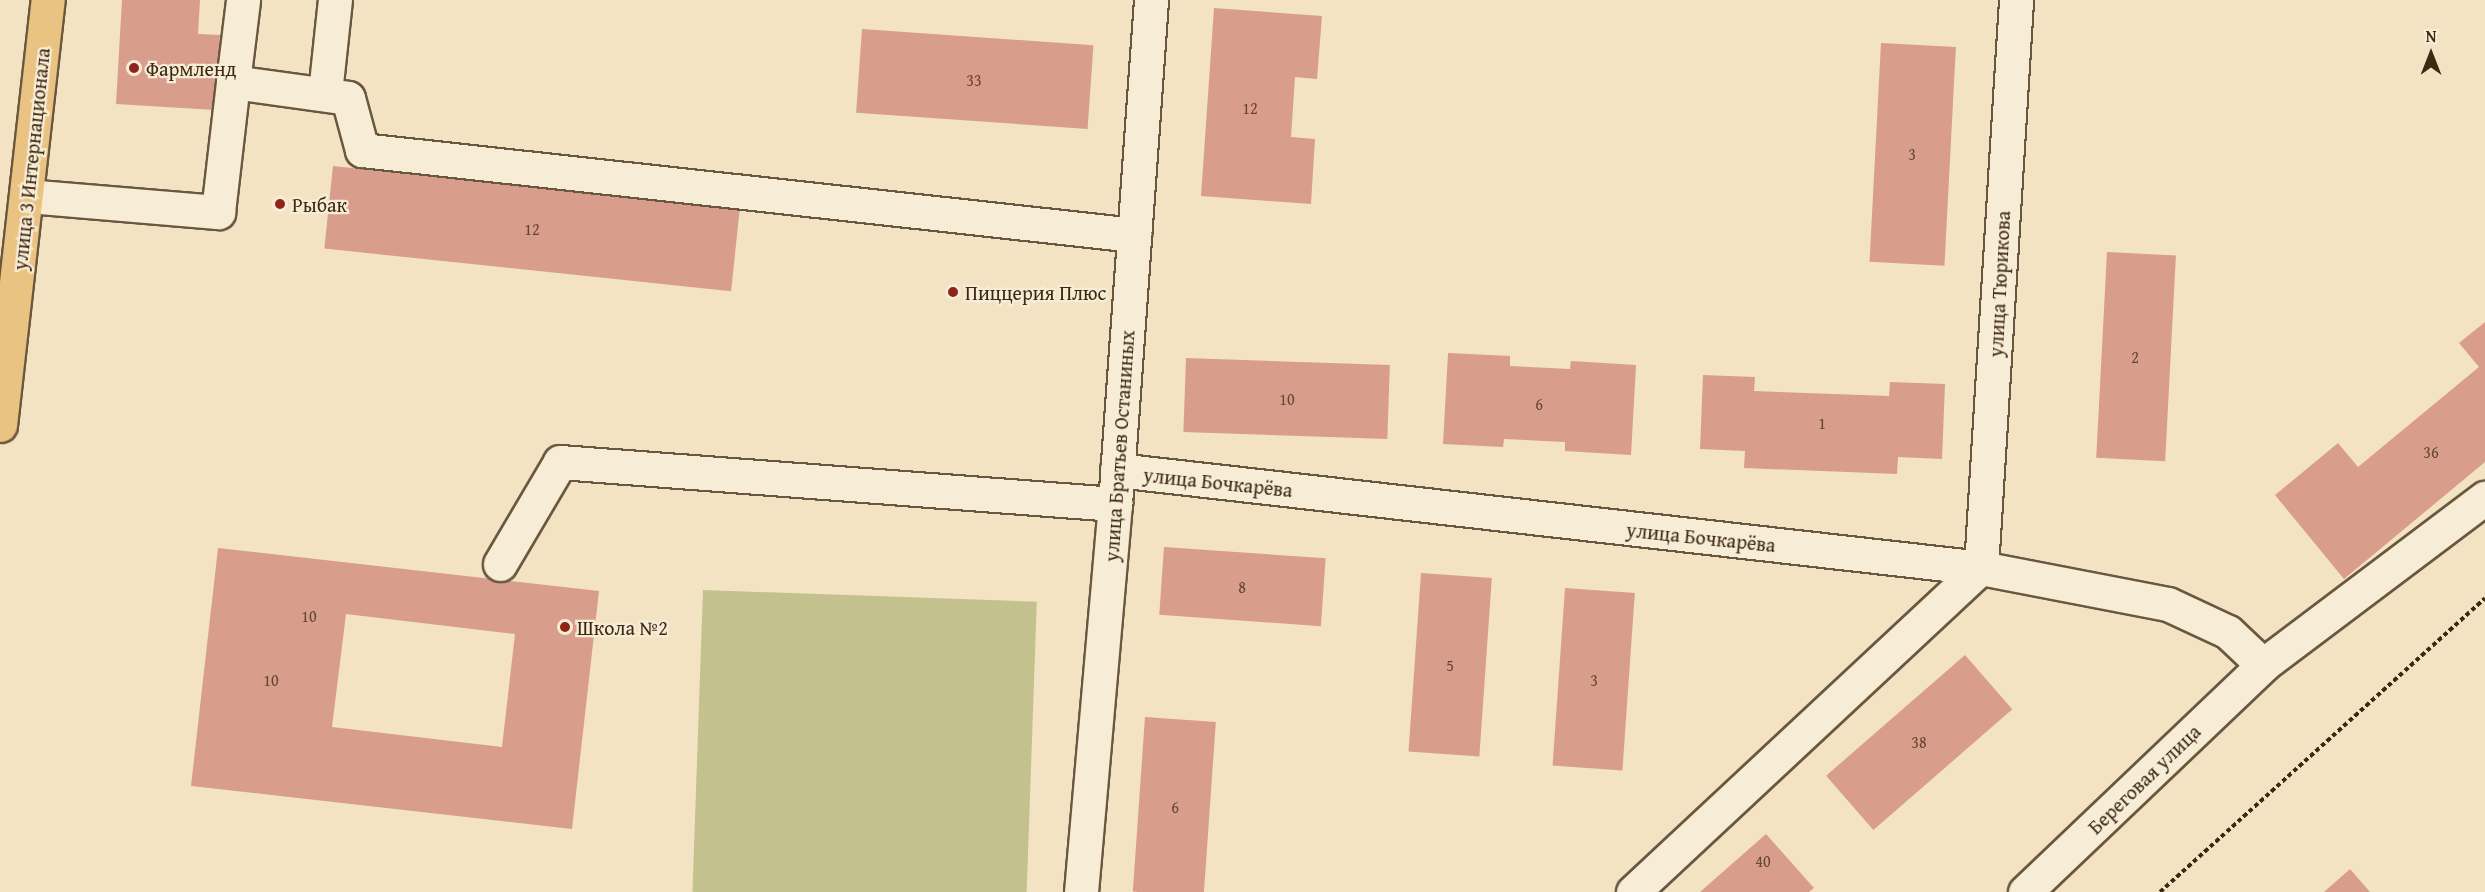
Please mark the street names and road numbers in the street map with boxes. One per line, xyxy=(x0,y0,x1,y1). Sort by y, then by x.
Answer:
street label: улица 3 Интернационала xyxy=(7,47,55,271)
street label: улица Тюрикова xyxy=(1983,210,2015,358)
street label: улица Братьев Останиных xyxy=(1099,329,1139,563)
street label: улица Бочкарёва xyxy=(1142,462,1294,502)
street label: улица Бочкарёва xyxy=(1625,517,1777,557)
street label: Береговая улица xyxy=(2083,719,2205,839)

